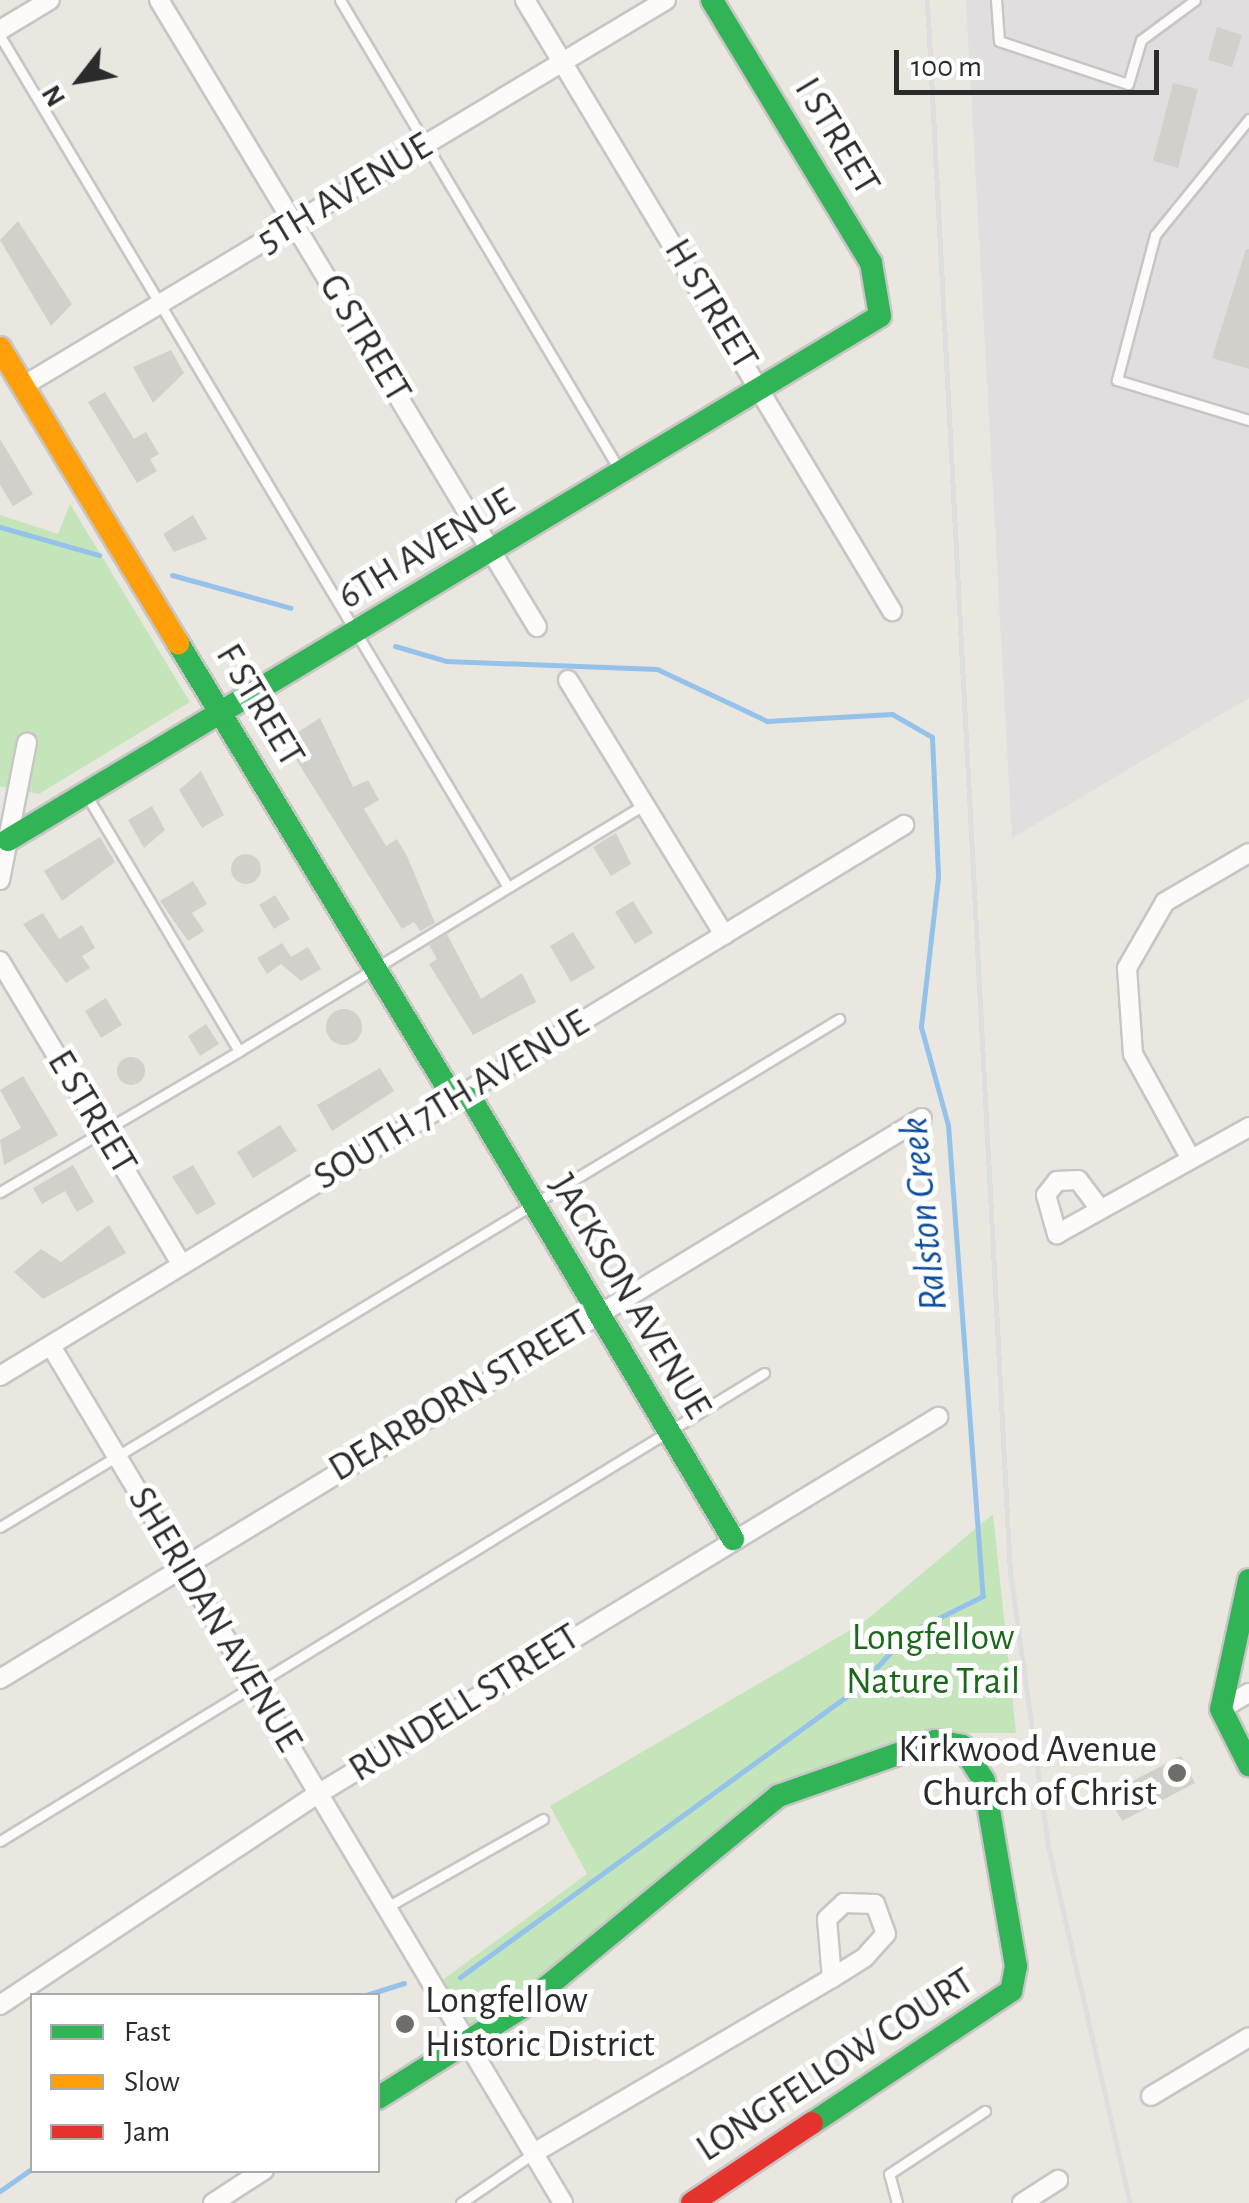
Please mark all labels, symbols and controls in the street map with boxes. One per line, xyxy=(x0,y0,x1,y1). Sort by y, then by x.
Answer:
north arrow xyxy=(30,30,130,130)
scale bar xyxy=(899,30,1164,92)
text: 100 m xyxy=(911,52,982,82)
street label: I STREET xyxy=(783,70,889,204)
text: N xyxy=(37,80,71,111)
street label: 5TH AVENUE xyxy=(249,124,441,264)
street label: H STREET xyxy=(653,231,767,379)
street label: G STREET xyxy=(308,267,420,411)
street label: 6TH AVENUE xyxy=(331,480,523,620)
street label: F STREET xyxy=(205,636,313,776)
street label: SOUTH 7TH AVENUE xyxy=(306,1001,598,1201)
street label: E STREET xyxy=(36,1043,146,1183)
water label: Ralston Creek xyxy=(890,1115,958,1313)
street label: JACKSON AVENUE xyxy=(538,1167,720,1427)
street label: DEARBORN STREET xyxy=(321,1301,599,1493)
street label: SHERIDAN AVENUE xyxy=(117,1479,311,1761)
street label: RUNDELL STREET xyxy=(341,1615,589,1793)
park label: Longfellow Nature Trail xyxy=(846,1616,1020,1706)
place label: Kirkwood Avenue Church of Christ xyxy=(898,1728,1157,1818)
marker: Kirkwood Avenue Church of Christ xyxy=(1166,1762,1188,1784)
street label: LONGFELLOW COURT xyxy=(689,1959,983,2173)
place label: Longfellow Historic District xyxy=(425,1979,655,2068)
legend xyxy=(30,1993,380,2173)
marker: Longfellow Historic District xyxy=(394,2013,416,2035)
text: Fast xyxy=(124,2017,171,2047)
text: Slow xyxy=(124,2067,180,2097)
text: Jam xyxy=(124,2117,170,2147)

